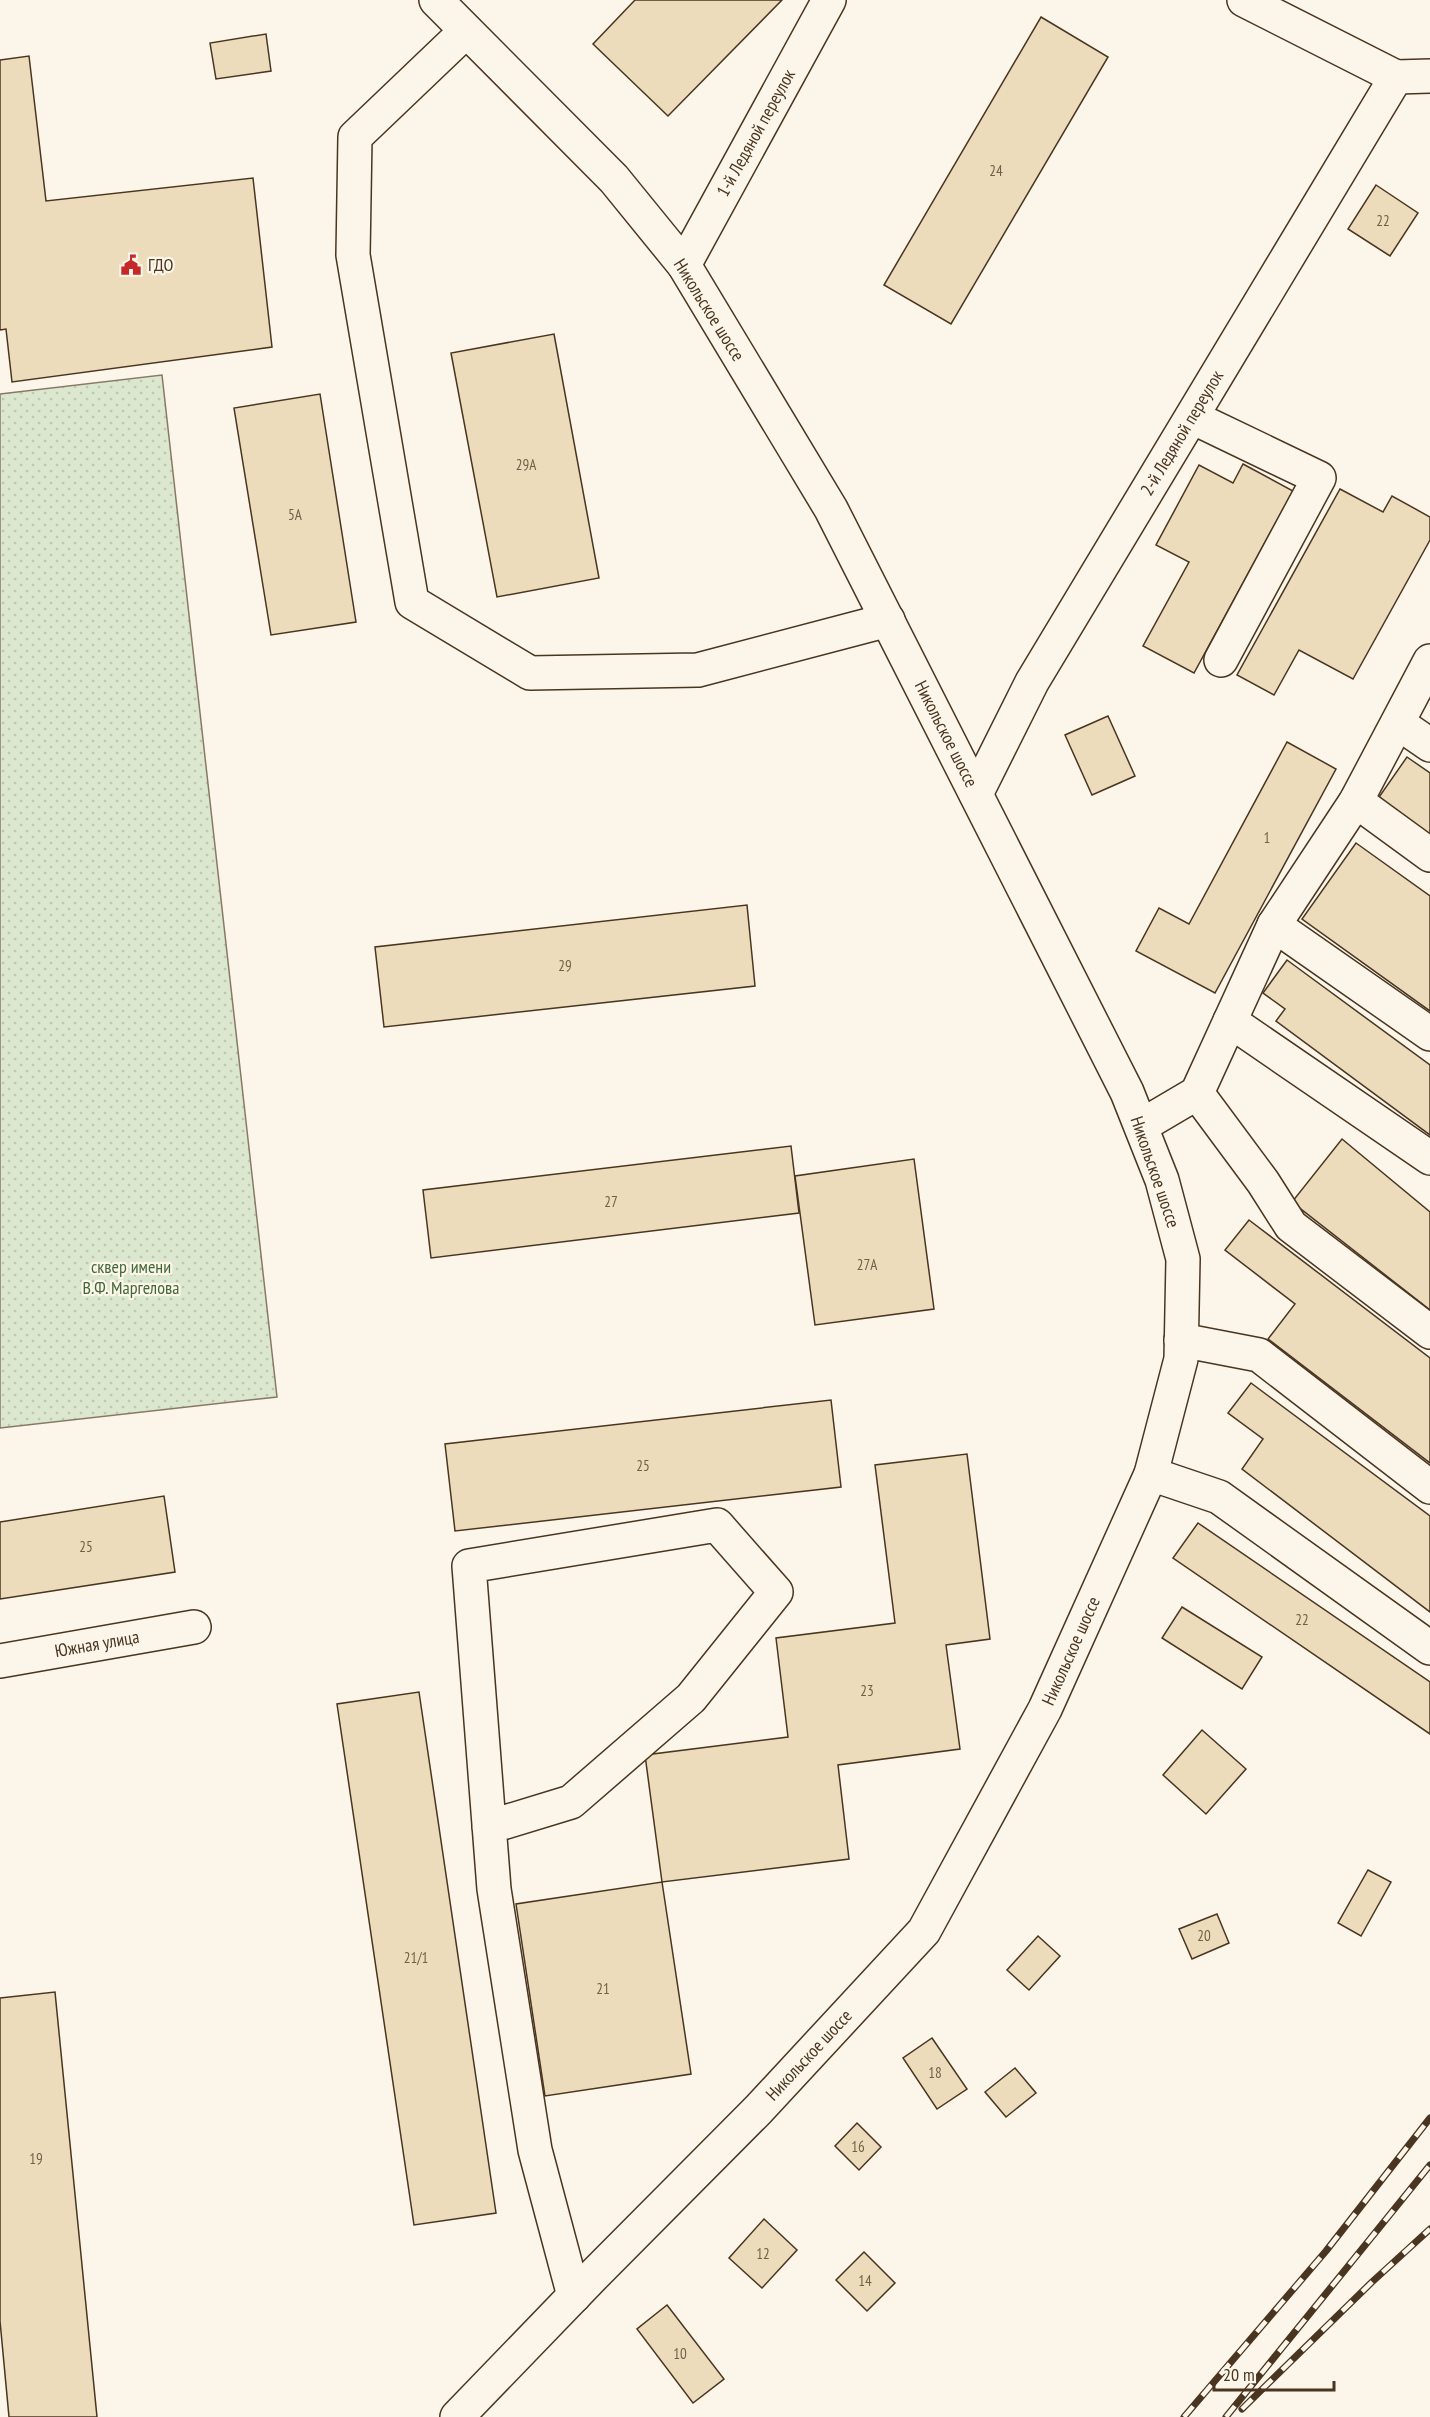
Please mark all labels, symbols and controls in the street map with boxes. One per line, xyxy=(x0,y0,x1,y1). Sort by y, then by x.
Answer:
street label: 1-й Ледяной переулок xyxy=(711,65,800,201)
house number: 24 xyxy=(989,161,1003,180)
house number: 22 xyxy=(1376,211,1390,230)
public building icon: ГДО xyxy=(119,253,143,277)
place label: ГДО xyxy=(148,253,173,276)
street label: Никольское шоссе xyxy=(669,254,750,365)
street label: 2-й Ледяной переулок xyxy=(1135,366,1228,500)
house number: 29А xyxy=(516,455,537,474)
house number: 5А xyxy=(288,505,303,524)
street label: Никольское шоссе xyxy=(910,677,983,791)
house number: 1 xyxy=(1264,828,1270,847)
house number: 29 xyxy=(558,956,572,975)
street label: Никольское шоссе xyxy=(1126,1113,1185,1231)
house number: 27 xyxy=(604,1192,618,1211)
park label: сквер имени В.Ф. Маргелова xyxy=(83,1255,179,1299)
house number: 27А xyxy=(857,1255,878,1274)
house number: 25 xyxy=(636,1456,650,1475)
house number: 25 xyxy=(79,1537,93,1556)
street label: Никольское шоссе xyxy=(1036,1593,1105,1709)
house number: 22 xyxy=(1295,1610,1309,1629)
street label: Южная улица xyxy=(53,1625,141,1662)
house number: 23 xyxy=(860,1681,874,1700)
house number: 20 xyxy=(1197,1926,1211,1945)
house number: 21/1 xyxy=(404,1948,428,1967)
house number: 21 xyxy=(596,1979,610,1998)
street label: Никольское шоссе xyxy=(761,2004,857,2105)
house number: 18 xyxy=(928,2063,942,2082)
house number: 16 xyxy=(851,2137,865,2156)
house number: 19 xyxy=(29,2149,43,2168)
house number: 12 xyxy=(756,2244,770,2263)
house number: 14 xyxy=(858,2271,872,2290)
house number: 10 xyxy=(673,2344,687,2363)
scale bar xyxy=(1214,2354,1334,2392)
text: 20 m xyxy=(1223,2363,1255,2386)

